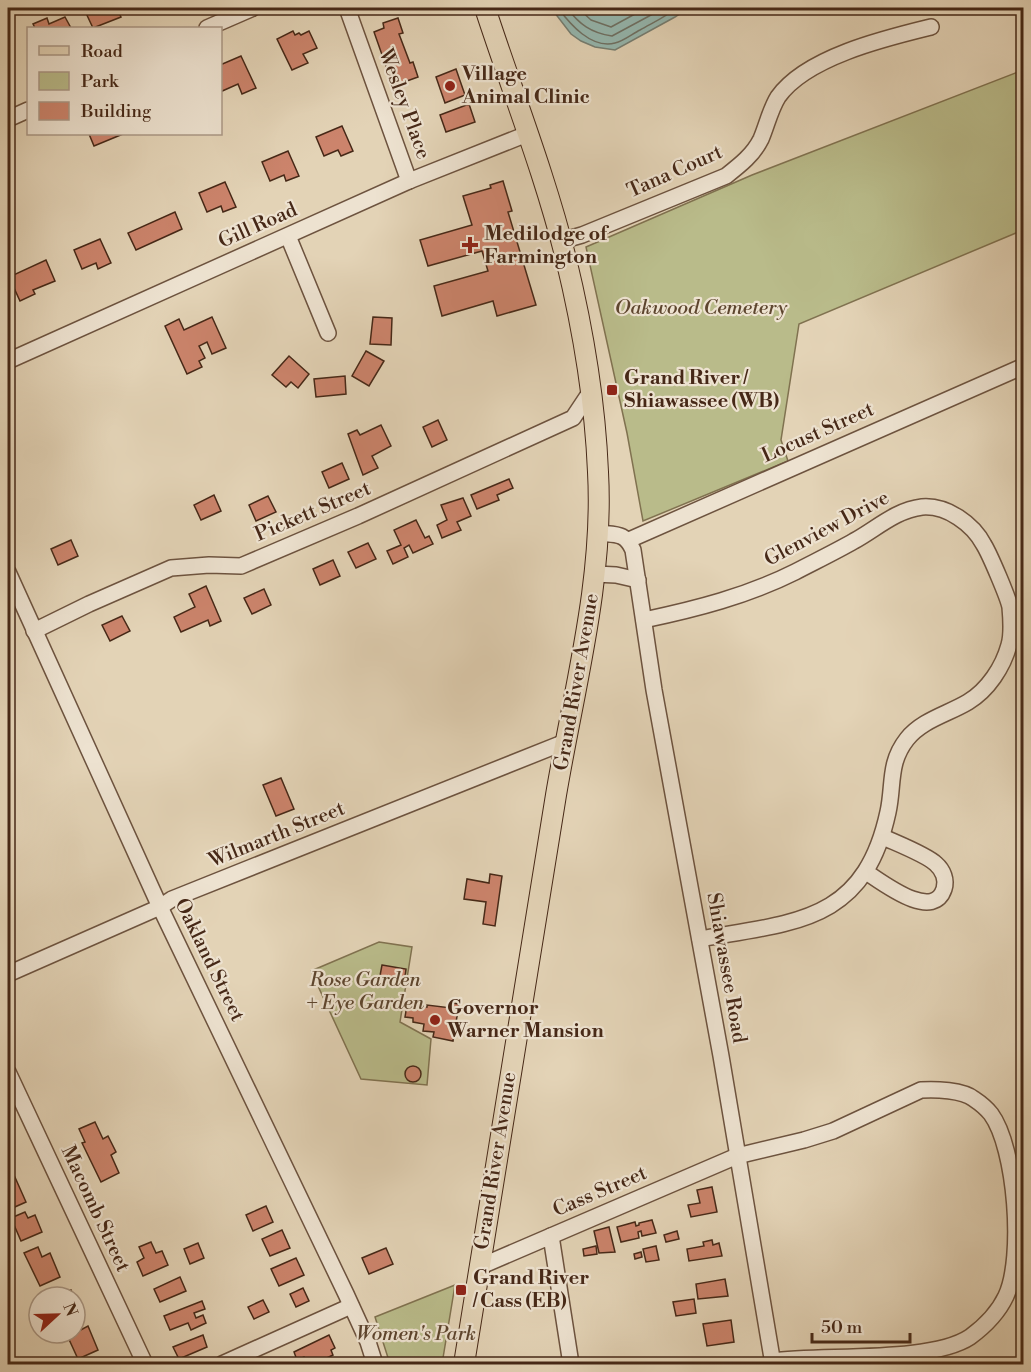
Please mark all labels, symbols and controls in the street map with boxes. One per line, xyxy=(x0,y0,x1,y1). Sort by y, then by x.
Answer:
legend xyxy=(27,27,222,135)
text: Road xyxy=(81,40,124,63)
street label: Wesley Place xyxy=(372,45,435,163)
place label: Village Animal Clinic xyxy=(461,62,590,110)
text: Park xyxy=(81,70,120,93)
marker: Village Animal Clinic xyxy=(443,79,457,93)
text: Building xyxy=(80,100,152,123)
street label: Tana Court xyxy=(623,140,727,204)
street label: Gill Road xyxy=(215,197,302,254)
place label: Medilodge of Farmington xyxy=(484,222,610,270)
marker: Medilodge of Farmington xyxy=(461,236,479,254)
park label: Oakwood Cemetery xyxy=(615,296,788,321)
place label: Grand River / Shiawassee (WB) xyxy=(624,366,779,414)
marker: Grand River / Shiawassee (WB) xyxy=(605,383,619,397)
street label: Locust Street xyxy=(758,397,878,469)
street label: Pickett Street xyxy=(251,476,375,548)
street label: Glenview Drive xyxy=(760,486,894,572)
street label: Grand River Avenue xyxy=(549,591,605,773)
street label: Wilmarth Street xyxy=(204,796,349,874)
street label: Shiawassee Road xyxy=(700,891,752,1046)
street label: Oakland Street xyxy=(168,894,250,1026)
park label: Rose Garden + Eye Garden xyxy=(306,968,425,1016)
place label: Governor Warner Mansion xyxy=(446,996,604,1044)
marker: Governor Warner Mansion xyxy=(428,1013,442,1027)
street label: Grand River Avenue xyxy=(470,1070,522,1252)
street label: Macomb Street xyxy=(55,1142,135,1276)
street label: Cass Street xyxy=(549,1161,651,1223)
place label: Grand River / Cass (EB) xyxy=(472,1266,589,1314)
marker: Grand River / Cass (EB) xyxy=(454,1283,468,1297)
north arrow xyxy=(27,1285,87,1345)
text: N xyxy=(58,1300,82,1320)
scale bar xyxy=(812,1306,910,1344)
text: 50 m xyxy=(821,1316,863,1339)
park label: Women's Park xyxy=(356,1322,476,1347)

